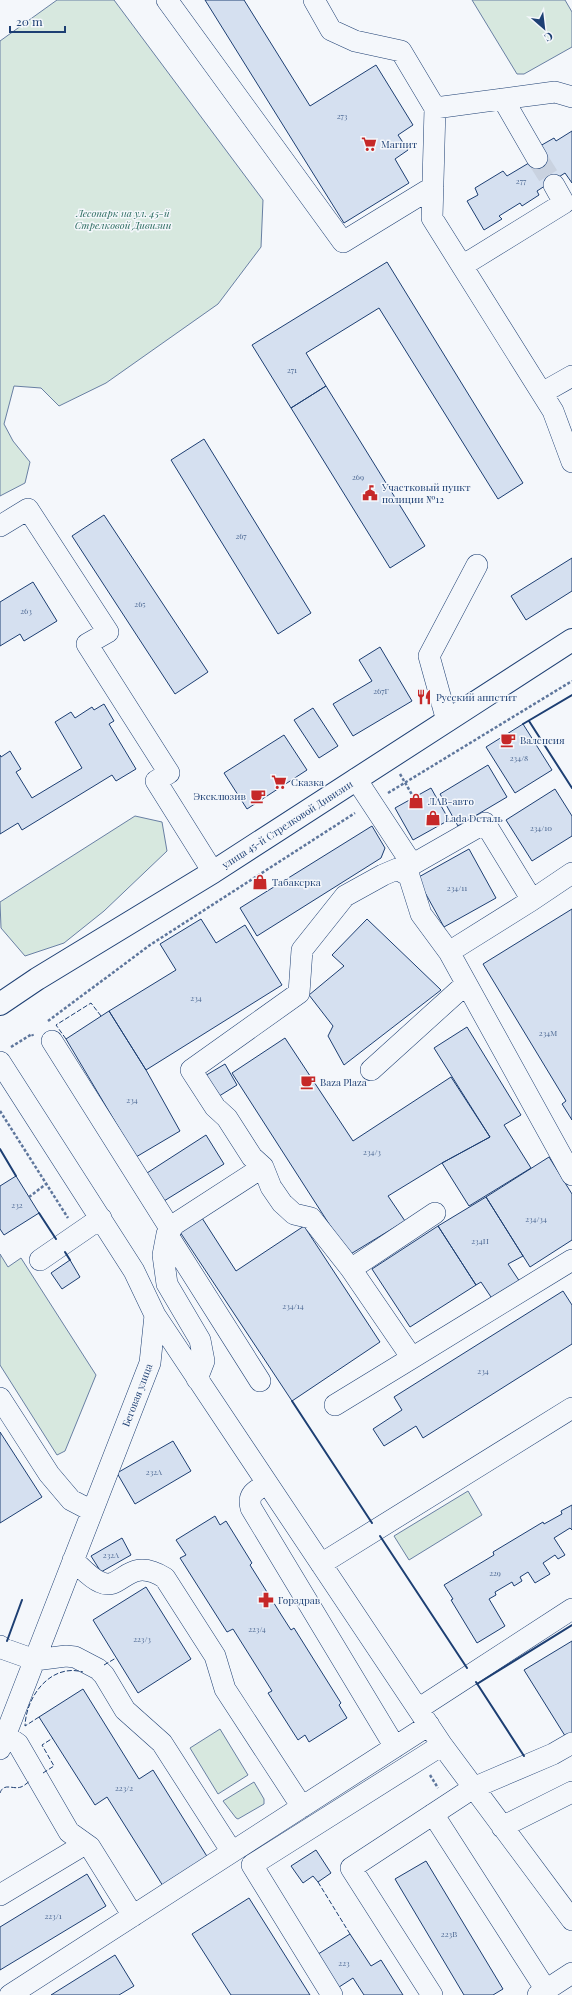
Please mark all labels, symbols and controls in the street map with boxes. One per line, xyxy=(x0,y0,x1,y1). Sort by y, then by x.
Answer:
scale bar xyxy=(10,8,65,34)
north arrow xyxy=(524,8,564,48)
text: 20 m xyxy=(16,13,43,29)
text: С xyxy=(542,29,556,46)
house number: 273 xyxy=(337,110,348,121)
supermarket icon: Магнит xyxy=(360,135,378,153)
place label: Магнит xyxy=(381,137,418,151)
house number: 277 xyxy=(516,175,527,186)
park label: Лесопарк на ул. 45-й Стрелковой Дивизии xyxy=(75,206,172,232)
house number: 271 xyxy=(287,364,297,375)
house number: 269 xyxy=(352,471,364,482)
place label: Участковый пункт полиции №12 xyxy=(381,480,471,506)
public building icon: Участковый пункт полиции №12 xyxy=(361,484,379,502)
house number: 267 xyxy=(235,530,247,541)
house number: 265 xyxy=(134,598,146,609)
house number: 263 xyxy=(20,605,32,616)
house number: 267Г xyxy=(373,685,389,696)
restaurant icon: Русский аппетит xyxy=(415,688,433,706)
place label: Русский аппетит xyxy=(436,690,517,704)
cafe icon: Валенсия xyxy=(499,731,517,749)
place label: Валенсия xyxy=(520,733,565,747)
house number: 234/8 xyxy=(510,752,528,763)
supermarket icon: Сказка xyxy=(270,773,288,791)
place label: Сказка xyxy=(291,775,324,789)
street label: улица 45-й Стрелковой Дивизии xyxy=(218,777,355,872)
cafe icon: Эксклюзив xyxy=(249,787,267,805)
place label: Эксклюзив xyxy=(193,789,247,803)
shop icon: ЛАВ-авто xyxy=(407,792,425,810)
place label: ЛАВ-авто xyxy=(427,794,474,808)
shop icon: Lada Dеталь xyxy=(424,809,442,827)
place label: Lada Dеталь xyxy=(445,811,503,825)
house number: 234/10 xyxy=(530,822,552,833)
shop icon: Табакерка xyxy=(251,873,269,891)
place label: Табакерка xyxy=(272,875,321,889)
house number: 234/11 xyxy=(447,882,467,893)
house number: 234 xyxy=(190,992,202,1003)
house number: 234М xyxy=(539,1027,557,1038)
cafe icon: Baza Plaza xyxy=(299,1073,317,1091)
place label: Baza Plaza xyxy=(320,1075,367,1089)
house number: 234 xyxy=(126,1094,138,1105)
house number: 234/3 xyxy=(363,1146,381,1157)
house number: 232 xyxy=(11,1199,23,1210)
house number: 234/34 xyxy=(525,1213,547,1224)
house number: 234Н xyxy=(471,1235,489,1246)
house number: 234/14 xyxy=(282,1300,304,1311)
street label: Беговая улица xyxy=(119,1361,155,1429)
house number: 234 xyxy=(477,1365,489,1376)
house number: 232А xyxy=(146,1466,163,1477)
house number: 232А xyxy=(103,1549,120,1560)
house number: 229 xyxy=(489,1567,501,1578)
pharmacy icon: Горздрав xyxy=(257,1591,275,1609)
place label: Горздрав xyxy=(278,1593,321,1607)
house number: 223/4 xyxy=(248,1623,266,1634)
house number: 223/3 xyxy=(133,1633,151,1644)
house number: 223/2 xyxy=(115,1782,133,1793)
house number: 223/1 xyxy=(44,1910,62,1921)
house number: 223В xyxy=(441,1928,457,1939)
house number: 223 xyxy=(338,1957,350,1968)

